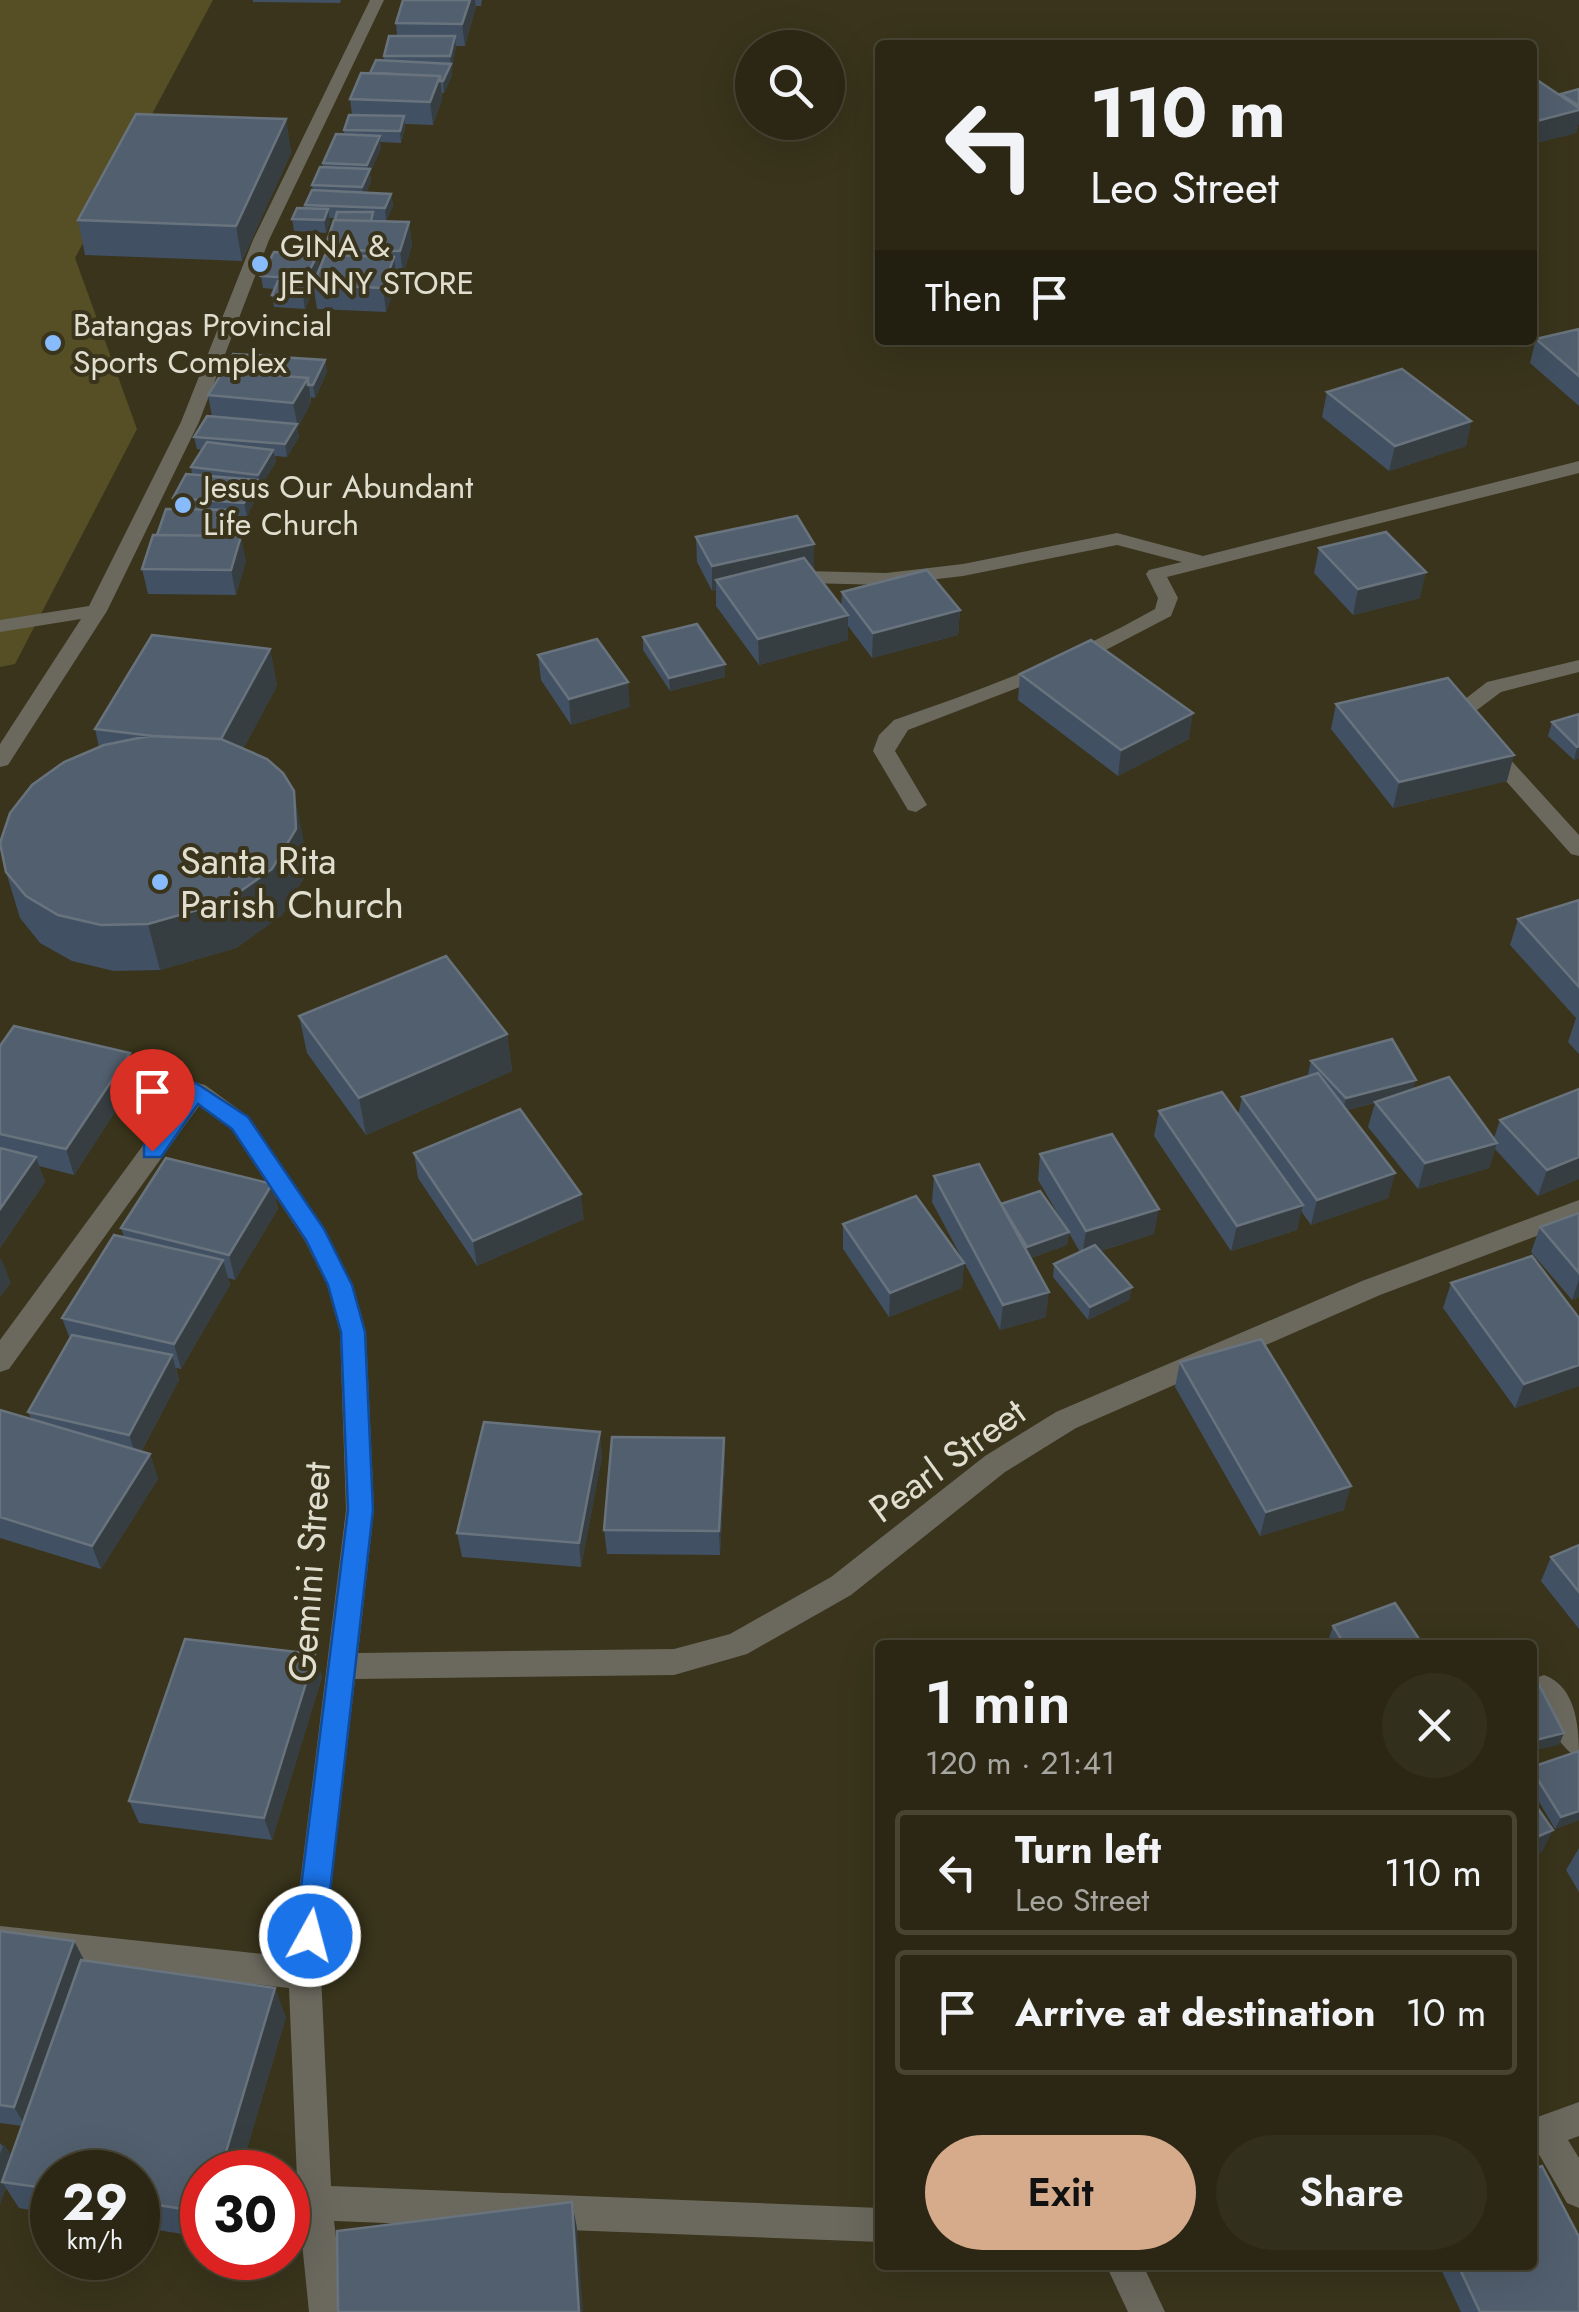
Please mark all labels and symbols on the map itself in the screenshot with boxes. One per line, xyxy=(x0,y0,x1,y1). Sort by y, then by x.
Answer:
place label: GINA & JENNY STORE xyxy=(276,223,474,306)
marker: GINA & JENNY STORE xyxy=(249,253,271,275)
place label: Batangas Provincial Sports Complex xyxy=(73,302,332,385)
marker: Batangas Provincial Sports Complex xyxy=(42,332,64,354)
place label: Jesus Our Abundant Life Church xyxy=(199,464,473,547)
marker: Jesus Our Abundant Life Church xyxy=(172,494,194,516)
place label: Santa Rita Parish Church xyxy=(180,833,404,932)
marker: Santa Rita Parish Church xyxy=(149,871,171,893)
pin xyxy=(110,1049,195,1152)
street label: Pearl Street xyxy=(857,1384,1037,1536)
street label: Gemini Street xyxy=(274,1460,344,1684)
position arrow xyxy=(258,1884,362,1988)
speed limit sign: 30 xyxy=(180,2150,310,2280)

